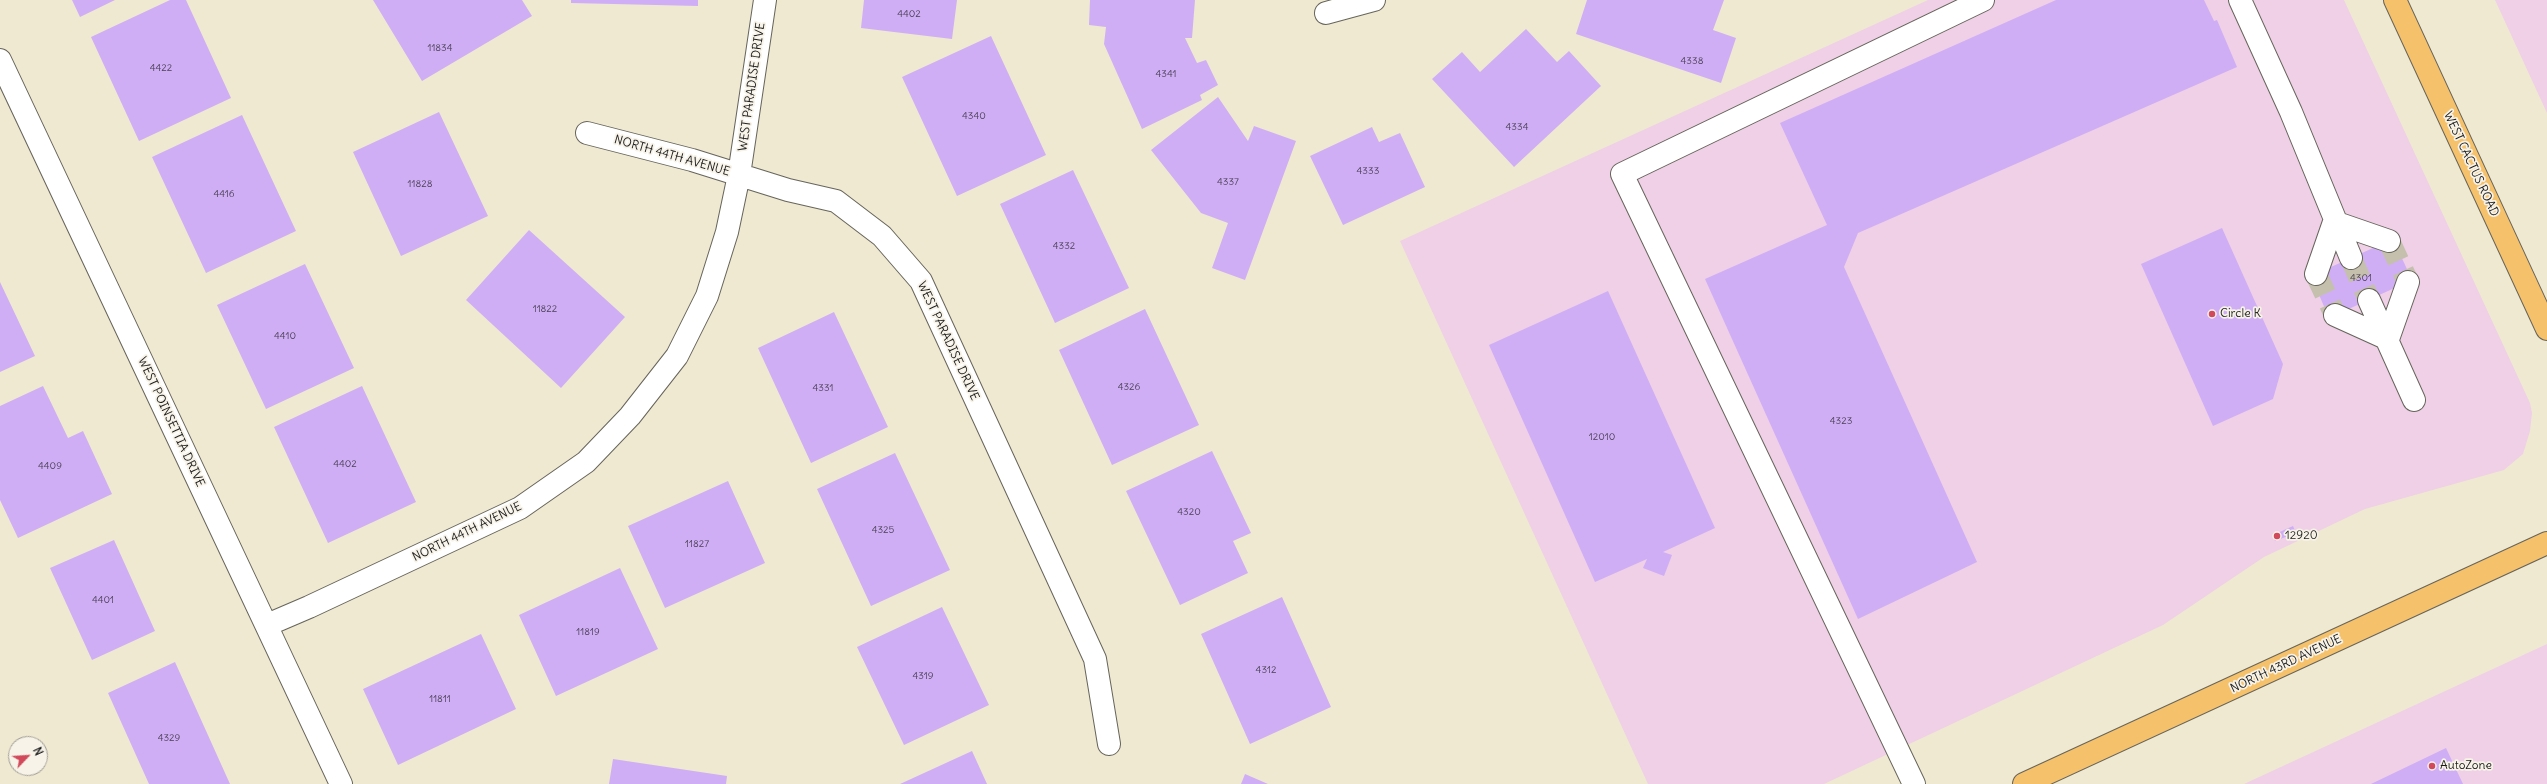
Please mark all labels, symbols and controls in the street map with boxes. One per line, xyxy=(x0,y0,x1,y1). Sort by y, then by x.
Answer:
house number: 4402 xyxy=(897,8,921,20)
street label: WEST PARADISE DRIVE xyxy=(736,22,768,152)
house number: 11834 xyxy=(427,42,453,54)
house number: 4338 xyxy=(1681,55,1703,67)
house number: 4422 xyxy=(150,62,172,74)
house number: 4341 xyxy=(1155,68,1177,80)
street label: WEST CACTUS ROAD xyxy=(2440,109,2502,219)
house number: 4340 xyxy=(962,110,986,122)
house number: 4334 xyxy=(1506,121,1528,133)
street label: NORTH 44TH AVENUE xyxy=(613,133,731,179)
house number: 4333 xyxy=(1357,165,1379,177)
house number: 4337 xyxy=(1217,176,1239,188)
house number: 11828 xyxy=(408,178,432,190)
house number: 4416 xyxy=(213,188,235,200)
house number: 4332 xyxy=(1053,240,1075,252)
house number: 4301 xyxy=(2350,272,2372,284)
street label: WEST PARADISE DRIVE xyxy=(914,279,982,403)
house number: 11822 xyxy=(533,303,557,315)
place label: Circle K xyxy=(2220,307,2261,321)
marker: Circle K xyxy=(2207,309,2217,319)
house number: 4410 xyxy=(274,330,296,342)
street label: WEST POINSETTIA DRIVE xyxy=(135,355,207,489)
house number: 4326 xyxy=(1118,381,1140,393)
house number: 4331 xyxy=(813,382,833,394)
house number: 4323 xyxy=(1830,415,1852,427)
house number: 12010 xyxy=(1589,431,1615,443)
house number: 4402 xyxy=(333,458,357,470)
house number: 4409 xyxy=(38,460,62,472)
street label: NORTH 44TH AVENUE xyxy=(410,499,524,565)
house number: 4320 xyxy=(1177,506,1201,518)
house number: 4325 xyxy=(872,524,894,536)
place label: 12920 xyxy=(2285,529,2318,543)
marker: 12920 xyxy=(2272,531,2282,541)
house number: 11827 xyxy=(685,538,709,550)
house number: 4401 xyxy=(92,594,114,606)
house number: 11819 xyxy=(576,626,600,638)
street label: NORTH 43RD AVENUE xyxy=(2228,632,2344,696)
house number: 4312 xyxy=(1256,664,1276,676)
house number: 4319 xyxy=(912,670,934,682)
house number: 11811 xyxy=(429,693,451,705)
house number: 4329 xyxy=(158,732,180,744)
north arrow xyxy=(8,736,48,776)
text: N xyxy=(30,745,46,758)
place label: AutoZone xyxy=(2440,759,2492,773)
marker: AutoZone xyxy=(2427,761,2437,771)

